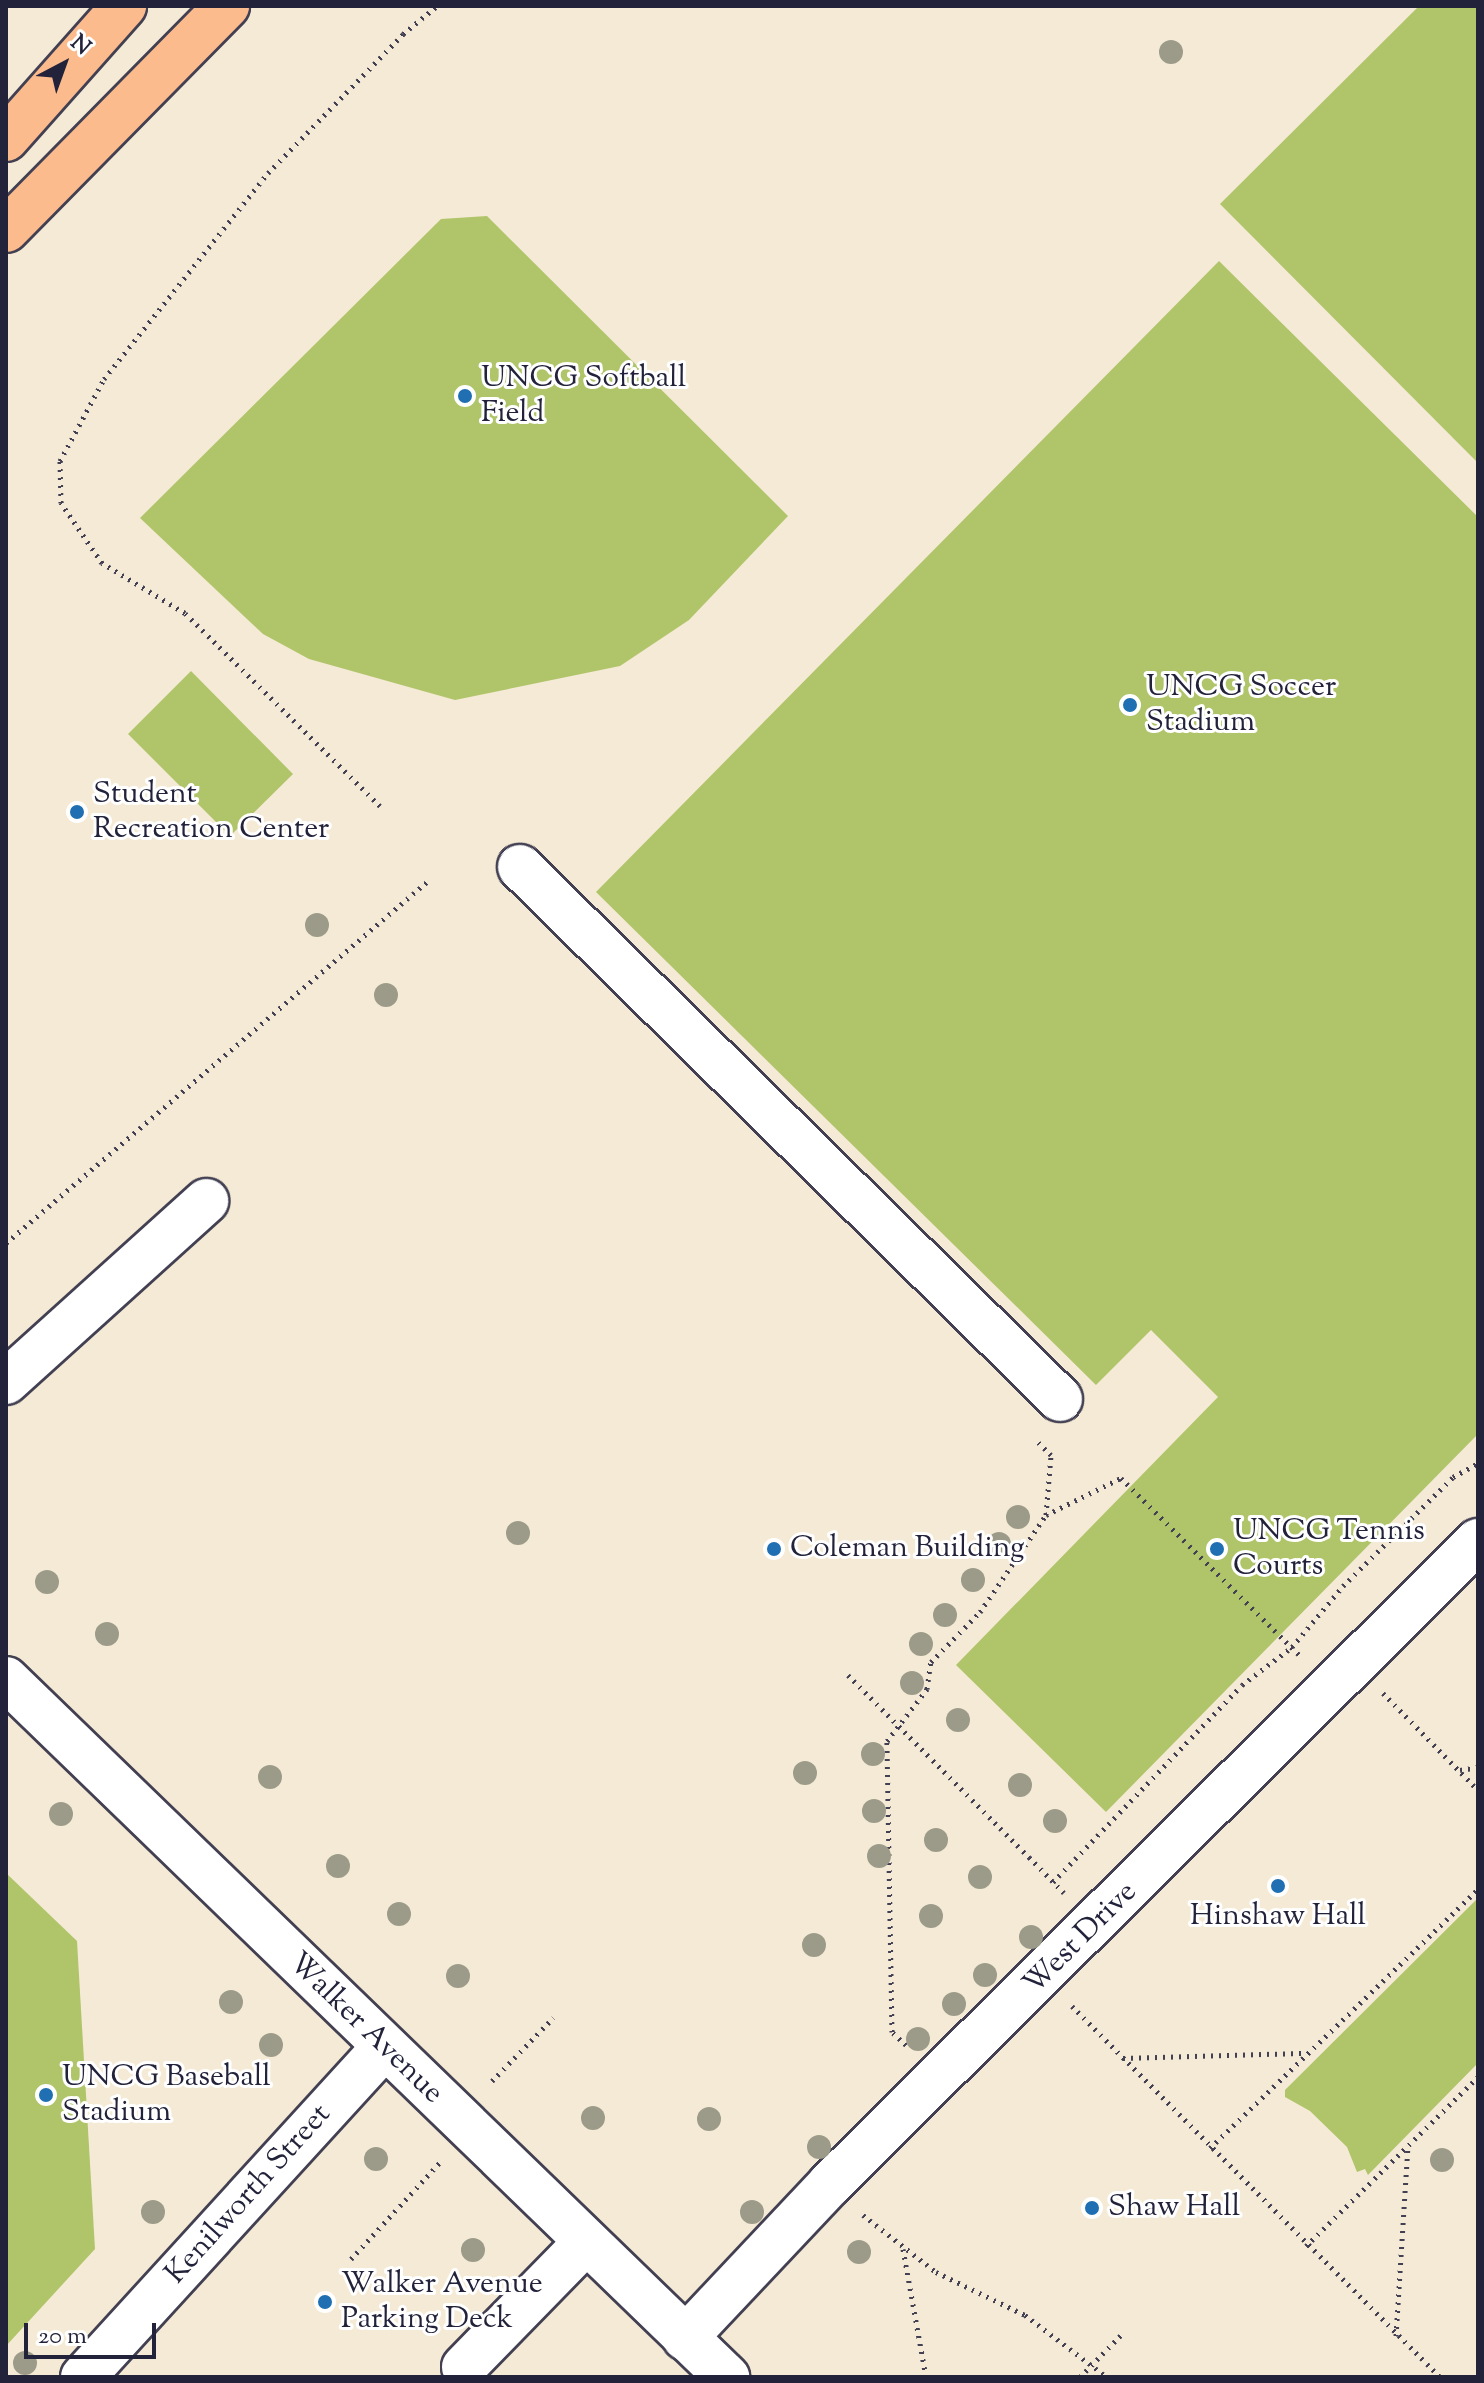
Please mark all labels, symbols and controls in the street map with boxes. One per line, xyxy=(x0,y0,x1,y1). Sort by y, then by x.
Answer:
north arrow xyxy=(24,24,104,104)
text: N xyxy=(63,28,97,64)
place label: UNCG Softball Field xyxy=(481,361,686,432)
marker: UNCG Softball Field xyxy=(456,387,474,405)
place label: UNCG Soccer Stadium xyxy=(1146,670,1336,740)
marker: UNCG Soccer Stadium xyxy=(1121,696,1139,714)
place label: Student Recreation Center xyxy=(93,777,329,848)
marker: Student Recreation Center xyxy=(68,803,86,821)
place label: UNCG Tennis Courts xyxy=(1233,1514,1425,1584)
place label: Coleman Building xyxy=(790,1531,1025,1567)
marker: Coleman Building xyxy=(765,1540,783,1558)
marker: UNCG Tennis Courts xyxy=(1208,1540,1226,1558)
street label: West Drive xyxy=(1017,1875,1145,2003)
marker: Hinshaw Hall xyxy=(1269,1877,1287,1895)
place label: Hinshaw Hall xyxy=(1190,1899,1366,1935)
street label: Walker Avenue xyxy=(280,1946,450,2112)
place label: UNCG Baseball Stadium xyxy=(62,2060,271,2130)
marker: UNCG Baseball Stadium xyxy=(37,2086,55,2104)
street label: Kenilworth Street xyxy=(159,2098,339,2292)
place label: Shaw Hall xyxy=(1108,2190,1240,2226)
marker: Shaw Hall xyxy=(1083,2199,1101,2217)
place label: Walker Avenue Parking Deck xyxy=(341,2267,543,2338)
marker: Walker Avenue Parking Deck xyxy=(316,2293,334,2311)
scale bar xyxy=(28,2307,160,2357)
text: 20 m xyxy=(38,2320,87,2354)

